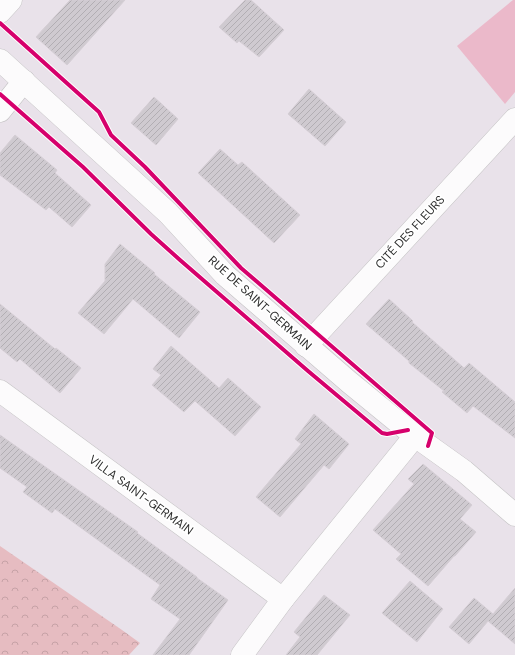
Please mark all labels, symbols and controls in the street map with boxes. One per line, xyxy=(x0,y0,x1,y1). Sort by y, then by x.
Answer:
street label: CITÉ DES FLEURS xyxy=(372,192,448,272)
street label: RUE DE SAINT-GERMAIN xyxy=(205,252,315,354)
street label: VILLA SAINT-GERMAIN xyxy=(86,452,196,538)

